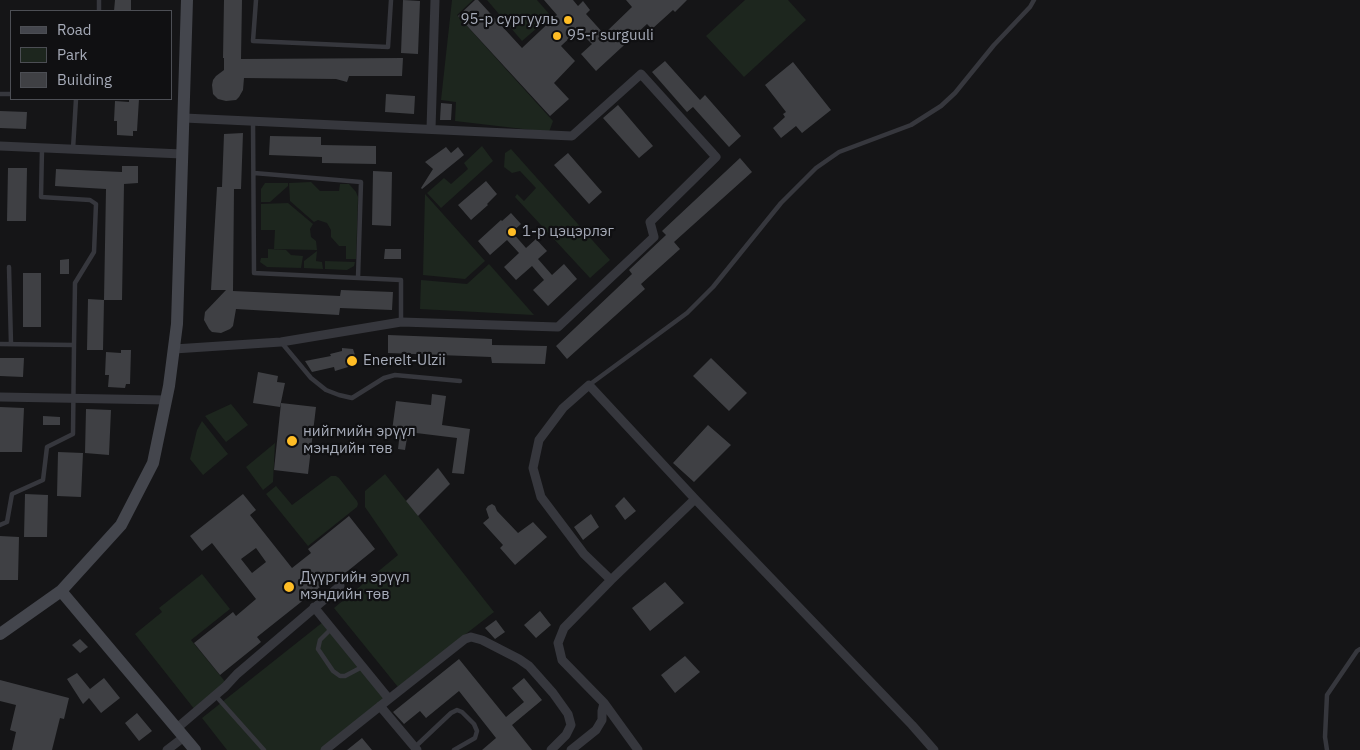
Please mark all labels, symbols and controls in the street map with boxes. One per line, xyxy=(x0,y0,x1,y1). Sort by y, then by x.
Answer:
legend xyxy=(10,10,172,100)
place label: 95-р сургууль xyxy=(460,11,558,29)
marker: 95-р сургууль xyxy=(562,14,574,26)
text: Road xyxy=(57,20,92,39)
place label: 95-r surguuli xyxy=(567,27,654,45)
marker: 95-r surguuli xyxy=(551,30,563,42)
text: Park xyxy=(57,45,87,64)
text: Building xyxy=(57,70,112,89)
place label: 1-р цэцэрлэг xyxy=(522,223,614,241)
marker: 1-р цэцэрлэг xyxy=(506,226,518,238)
place label: Enerelt-Ulzii xyxy=(363,352,446,370)
marker: Enerelt-Ulzii xyxy=(345,354,359,368)
place label: нийгмийн эрүүл мэндийн төв xyxy=(303,423,416,458)
marker: нийгмийн эрүүл мэндийн төв xyxy=(285,434,299,448)
place label: Дүүргийн эрүүл мэндийн төв xyxy=(300,569,410,604)
marker: Дүүргийн эрүүл мэндийн төв xyxy=(282,580,296,594)

